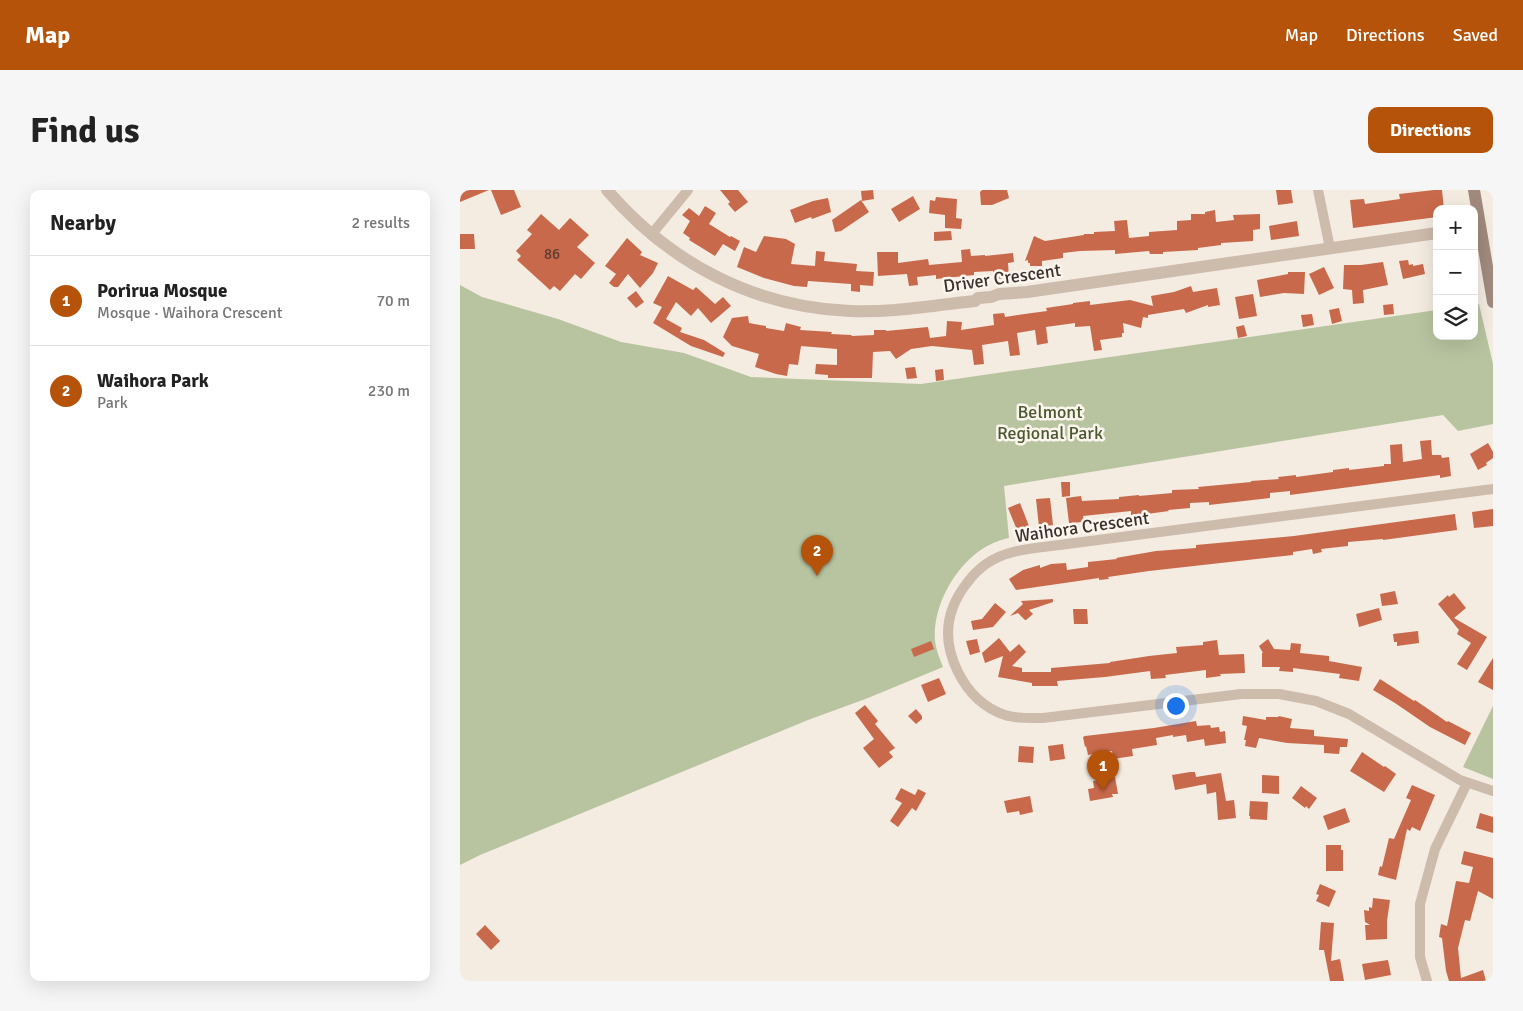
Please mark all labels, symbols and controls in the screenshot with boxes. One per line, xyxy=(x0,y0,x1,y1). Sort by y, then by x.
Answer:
text: Map xyxy=(25,20,70,50)
text: Map xyxy=(1285,24,1318,46)
text: Directions xyxy=(1346,24,1425,46)
text: Saved xyxy=(1453,24,1498,46)
button: Directions xyxy=(1368,107,1493,153)
text: Find us xyxy=(30,109,140,152)
map controls xyxy=(1433,205,1478,340)
button: + xyxy=(1433,205,1478,250)
text: Nearby xyxy=(50,210,116,236)
text: 2 results xyxy=(351,213,410,233)
house number: 86 xyxy=(544,245,560,263)
button: − xyxy=(1433,250,1478,295)
street label: Driver Crescent xyxy=(942,259,1062,297)
text: Porirua Mosque xyxy=(97,279,227,303)
text: 1 xyxy=(62,291,70,311)
text: 70 m xyxy=(376,291,410,311)
button: layers xyxy=(1433,295,1478,340)
text: Mosque · Waihora Crescent xyxy=(97,303,282,323)
text: Waihora Park xyxy=(97,369,209,393)
text: 2 xyxy=(62,381,70,401)
text: 230 m xyxy=(368,381,410,401)
text: Park xyxy=(97,393,128,413)
park label: Belmont Regional Park xyxy=(997,401,1103,444)
street label: Waihora Crescent xyxy=(1014,507,1150,547)
pin: 2 xyxy=(801,535,833,576)
your location xyxy=(1163,693,1189,719)
pin: 1 xyxy=(1087,750,1119,791)

